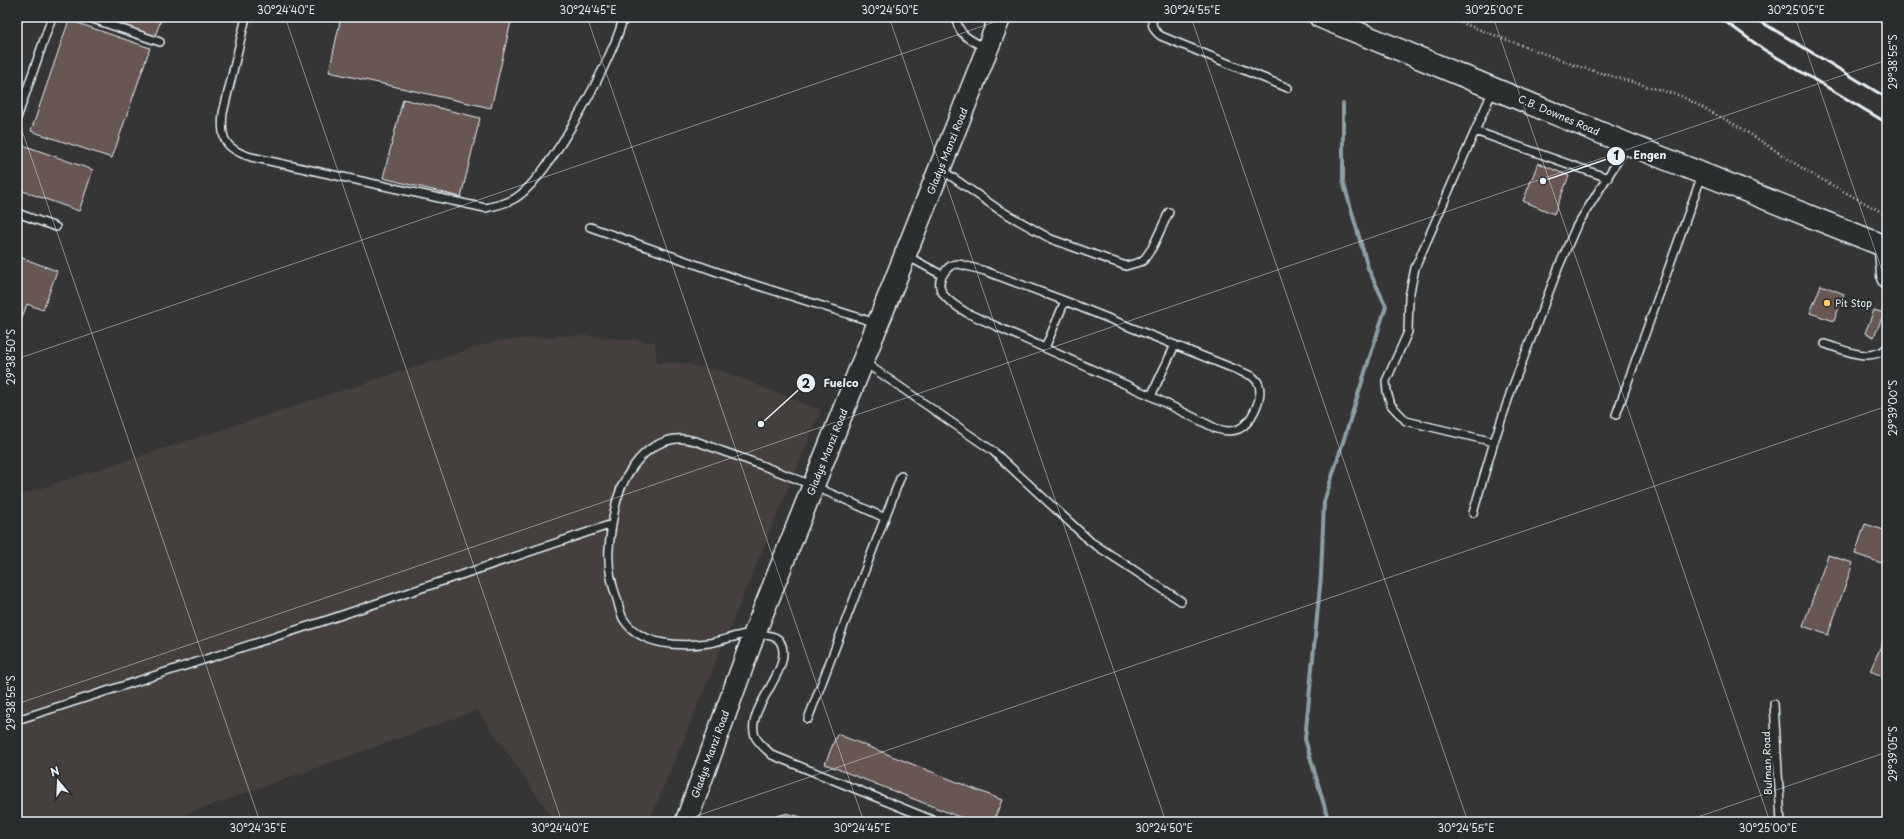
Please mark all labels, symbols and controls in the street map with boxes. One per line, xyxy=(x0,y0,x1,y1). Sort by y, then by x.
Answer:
text: 30°24'40"E xyxy=(257,2,315,17)
text: 30°24'45"E xyxy=(560,2,616,17)
text: 30°24'50"E xyxy=(861,2,919,17)
text: 30°24'55"E xyxy=(1164,2,1220,17)
text: 30°25'00"E xyxy=(1465,2,1523,17)
text: 30°25'05"E xyxy=(1767,2,1825,17)
text: 29°38'55"S xyxy=(1885,34,1900,90)
street label: C.B. Downes Road xyxy=(1516,91,1602,139)
street label: Gladys Manzi Road xyxy=(922,105,971,196)
callout: Engen xyxy=(1606,144,1675,167)
text: 1 xyxy=(1613,146,1619,164)
text: Engen xyxy=(1634,146,1667,163)
place label: Pit Stop xyxy=(1835,295,1872,310)
marker: Pit Stop xyxy=(1822,298,1832,308)
text: 29°38'50"S xyxy=(3,329,18,385)
callout: Fuelco xyxy=(796,372,867,395)
text: 2 xyxy=(802,374,811,392)
text: Fuelco xyxy=(824,374,859,391)
text: 29°39'00"S xyxy=(1885,380,1900,436)
street label: Gladys Manzi Road xyxy=(802,406,851,497)
text: 29°38'55"S xyxy=(3,675,18,731)
street label: Gladys Manzi Road xyxy=(687,708,732,800)
text: 29°39'05"S xyxy=(1885,726,1900,782)
street label: Bulman Road xyxy=(1758,731,1775,795)
north arrow xyxy=(38,761,78,801)
text: N xyxy=(48,762,62,781)
text: 30°24'35"E xyxy=(229,820,287,835)
text: 30°24'40"E xyxy=(531,820,589,835)
text: 30°24'45"E xyxy=(834,820,890,835)
text: 30°24'50"E xyxy=(1135,820,1193,835)
text: 30°24'55"E xyxy=(1438,820,1494,835)
text: 30°25'00"E xyxy=(1739,820,1797,835)

